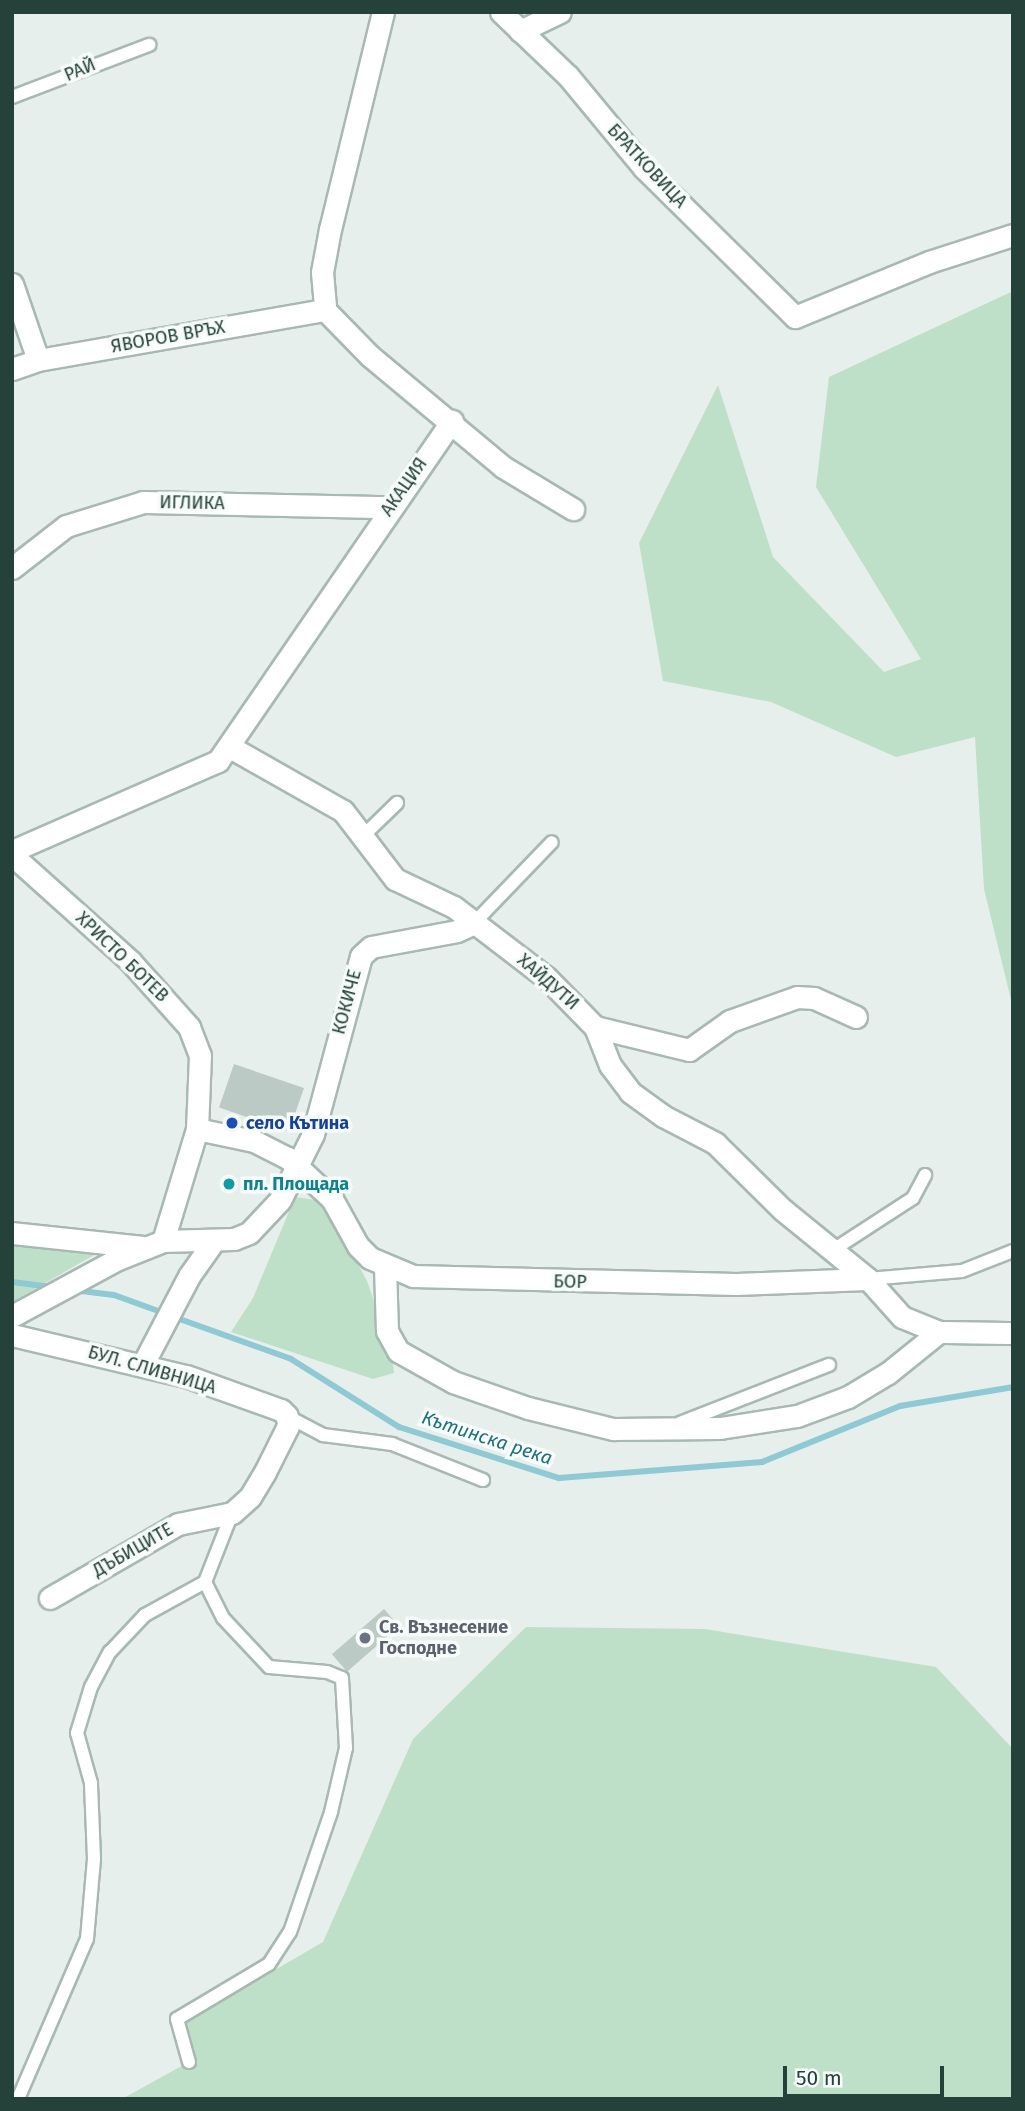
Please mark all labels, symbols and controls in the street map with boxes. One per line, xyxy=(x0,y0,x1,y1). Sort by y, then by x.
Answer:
street label: РАЙ xyxy=(61,54,99,86)
street label: БРАТКОВИЦА xyxy=(603,120,691,212)
street label: ЯВОРОВ ВРЪХ xyxy=(109,316,227,358)
street label: АКАЦИЯ xyxy=(376,454,432,520)
street label: ИГЛИКА xyxy=(159,492,225,514)
street label: ХРИСТО БОТЕВ xyxy=(71,907,173,1007)
street label: ХАЙДУТИ xyxy=(513,949,583,1015)
street label: КОКИЧЕ xyxy=(328,967,366,1037)
place label: село Кътина xyxy=(246,1112,349,1134)
marker: село Кътина xyxy=(224,1115,240,1131)
place label: пл. Площада xyxy=(243,1173,349,1195)
marker: пл. Площада xyxy=(221,1176,237,1192)
street label: БОР xyxy=(553,1271,587,1293)
street label: БУЛ. СЛИВНИЦА xyxy=(85,1341,219,1399)
water label: Кътинска река xyxy=(419,1406,555,1470)
street label: ДЪБИЦИТЕ xyxy=(89,1518,177,1582)
place label: Св. Възнесение Господне xyxy=(379,1617,508,1660)
marker: Св. Възнесение Господне xyxy=(357,1630,373,1646)
scale bar xyxy=(787,2052,948,2096)
text: 50 m xyxy=(796,2065,842,2091)

